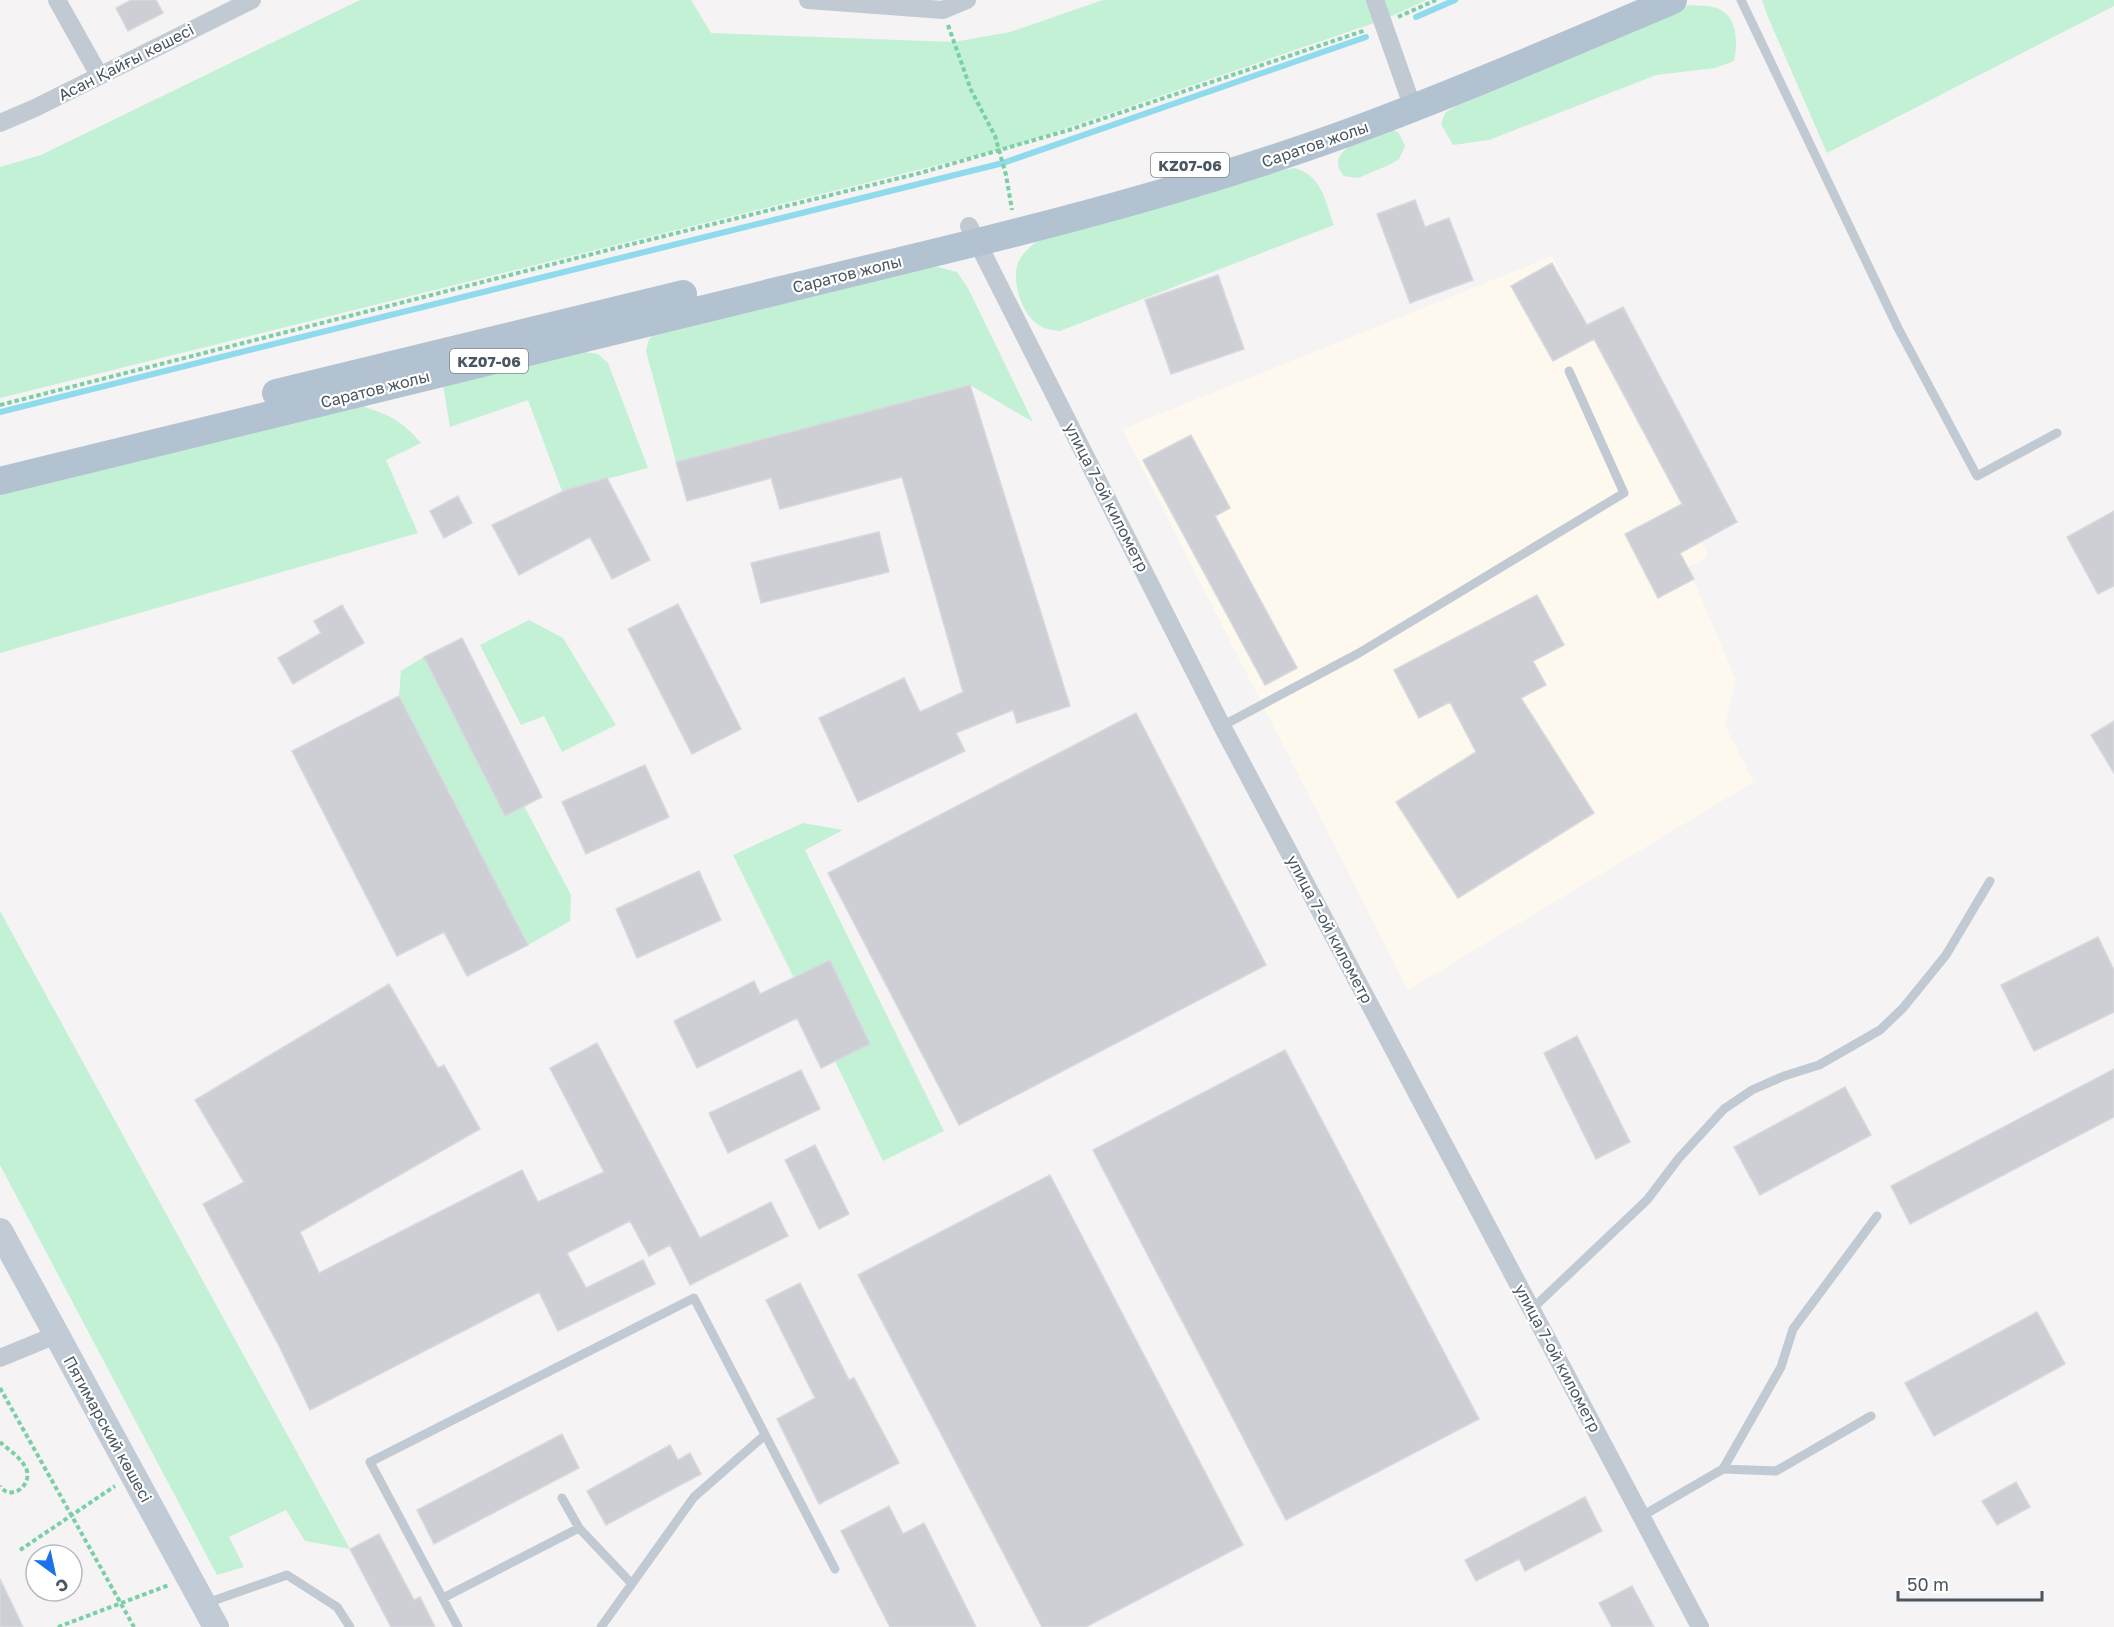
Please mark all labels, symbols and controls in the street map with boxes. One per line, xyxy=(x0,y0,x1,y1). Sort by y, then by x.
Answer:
street label: Асан Қайғы көшесі xyxy=(55,19,197,105)
street label: Саратов жолы xyxy=(1259,116,1371,172)
road number: KZ07-06 xyxy=(1151,153,1229,177)
street label: Саратов жолы xyxy=(790,251,904,297)
road number: KZ07-06 xyxy=(450,349,528,373)
street label: Саратов жолы xyxy=(318,366,432,412)
street label: улица 7-ой километр xyxy=(1061,419,1153,575)
street label: улица 7-ой километр xyxy=(1282,851,1378,1007)
street label: улица 7-ой километр xyxy=(1510,1280,1606,1436)
street label: Пятимарский көшесі xyxy=(59,1352,157,1506)
north arrow xyxy=(24,1543,84,1603)
scale bar xyxy=(1898,1564,2042,1602)
text: 50 m xyxy=(1907,1573,1949,1595)
text: С xyxy=(52,1574,72,1597)

